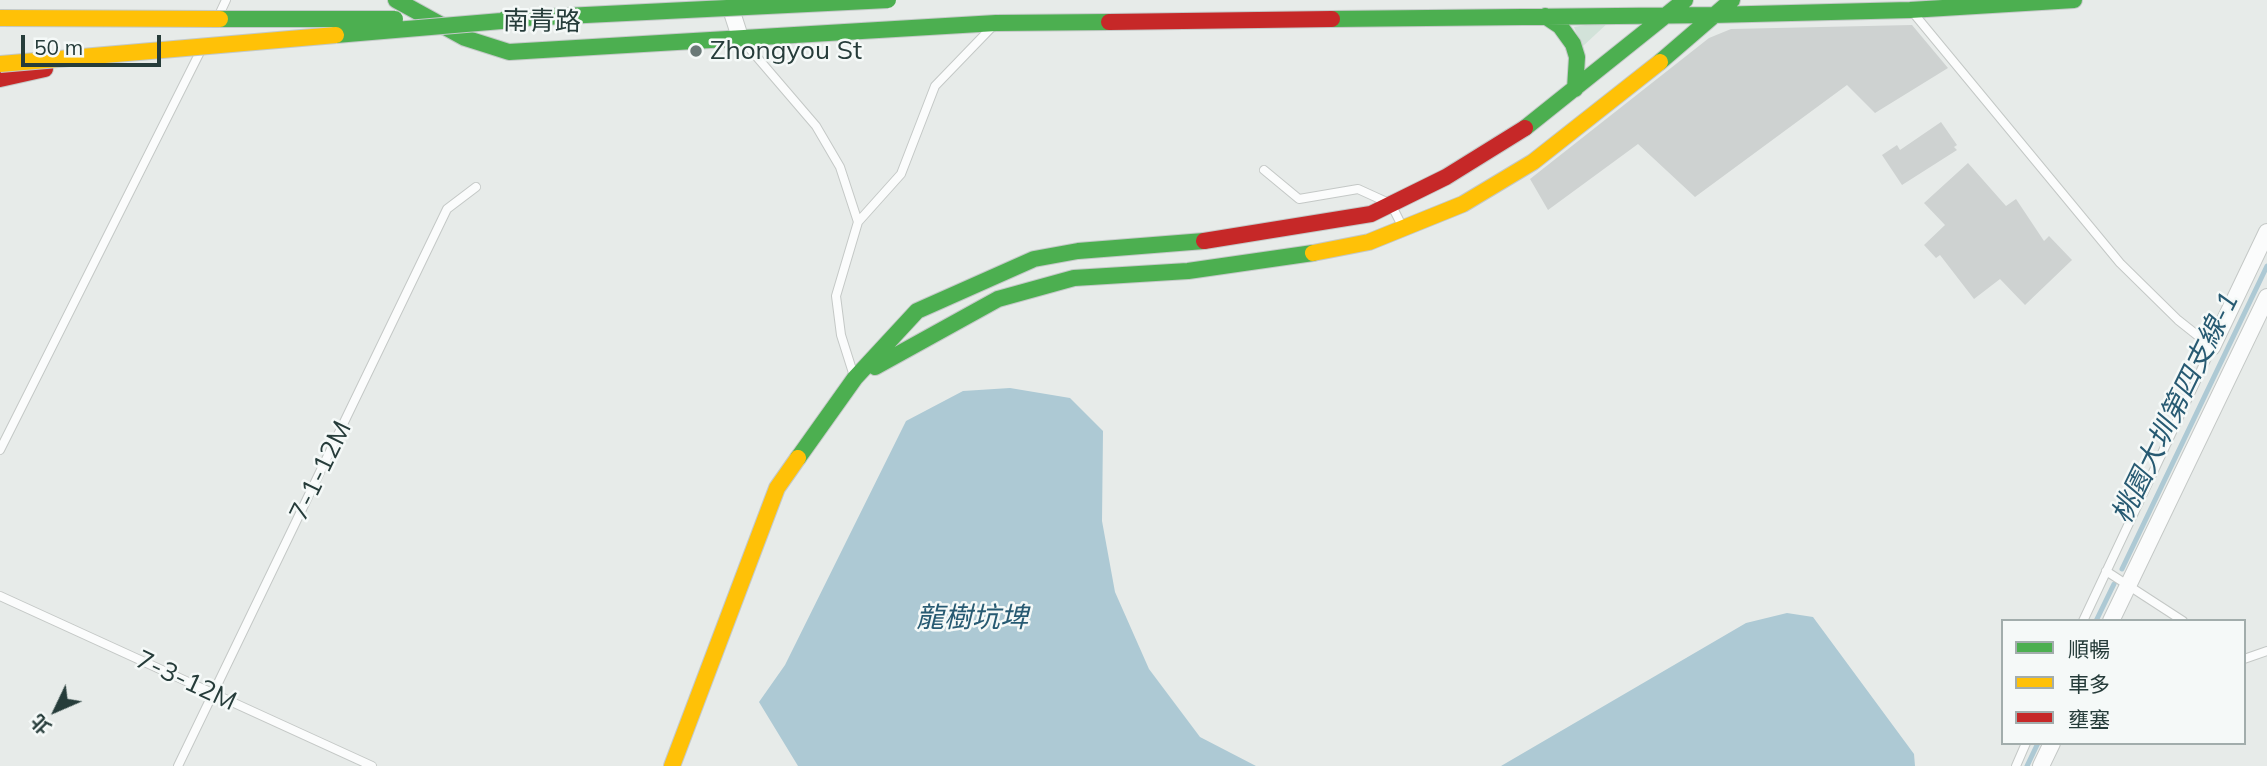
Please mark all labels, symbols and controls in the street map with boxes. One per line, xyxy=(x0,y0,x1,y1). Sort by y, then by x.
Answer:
street label: 南青路 xyxy=(503,6,581,38)
scale bar xyxy=(24,21,164,65)
text: 50 m xyxy=(34,34,83,60)
place label: Zhongyou St xyxy=(710,35,862,67)
marker: Zhongyou St xyxy=(688,43,704,59)
water label: 桃園大圳第四支線-1 xyxy=(2105,287,2247,529)
street label: 7-1-12M xyxy=(284,416,358,526)
water label: 龍樹坑埤 xyxy=(916,602,1028,636)
legend xyxy=(2001,619,2246,745)
text: 順暢 xyxy=(2068,636,2110,662)
street label: 7-3-12M xyxy=(131,644,241,718)
text: 車多 xyxy=(2068,671,2110,697)
north arrow xyxy=(21,675,91,745)
text: 壅塞 xyxy=(2068,706,2110,732)
text: 北 xyxy=(26,709,56,740)

